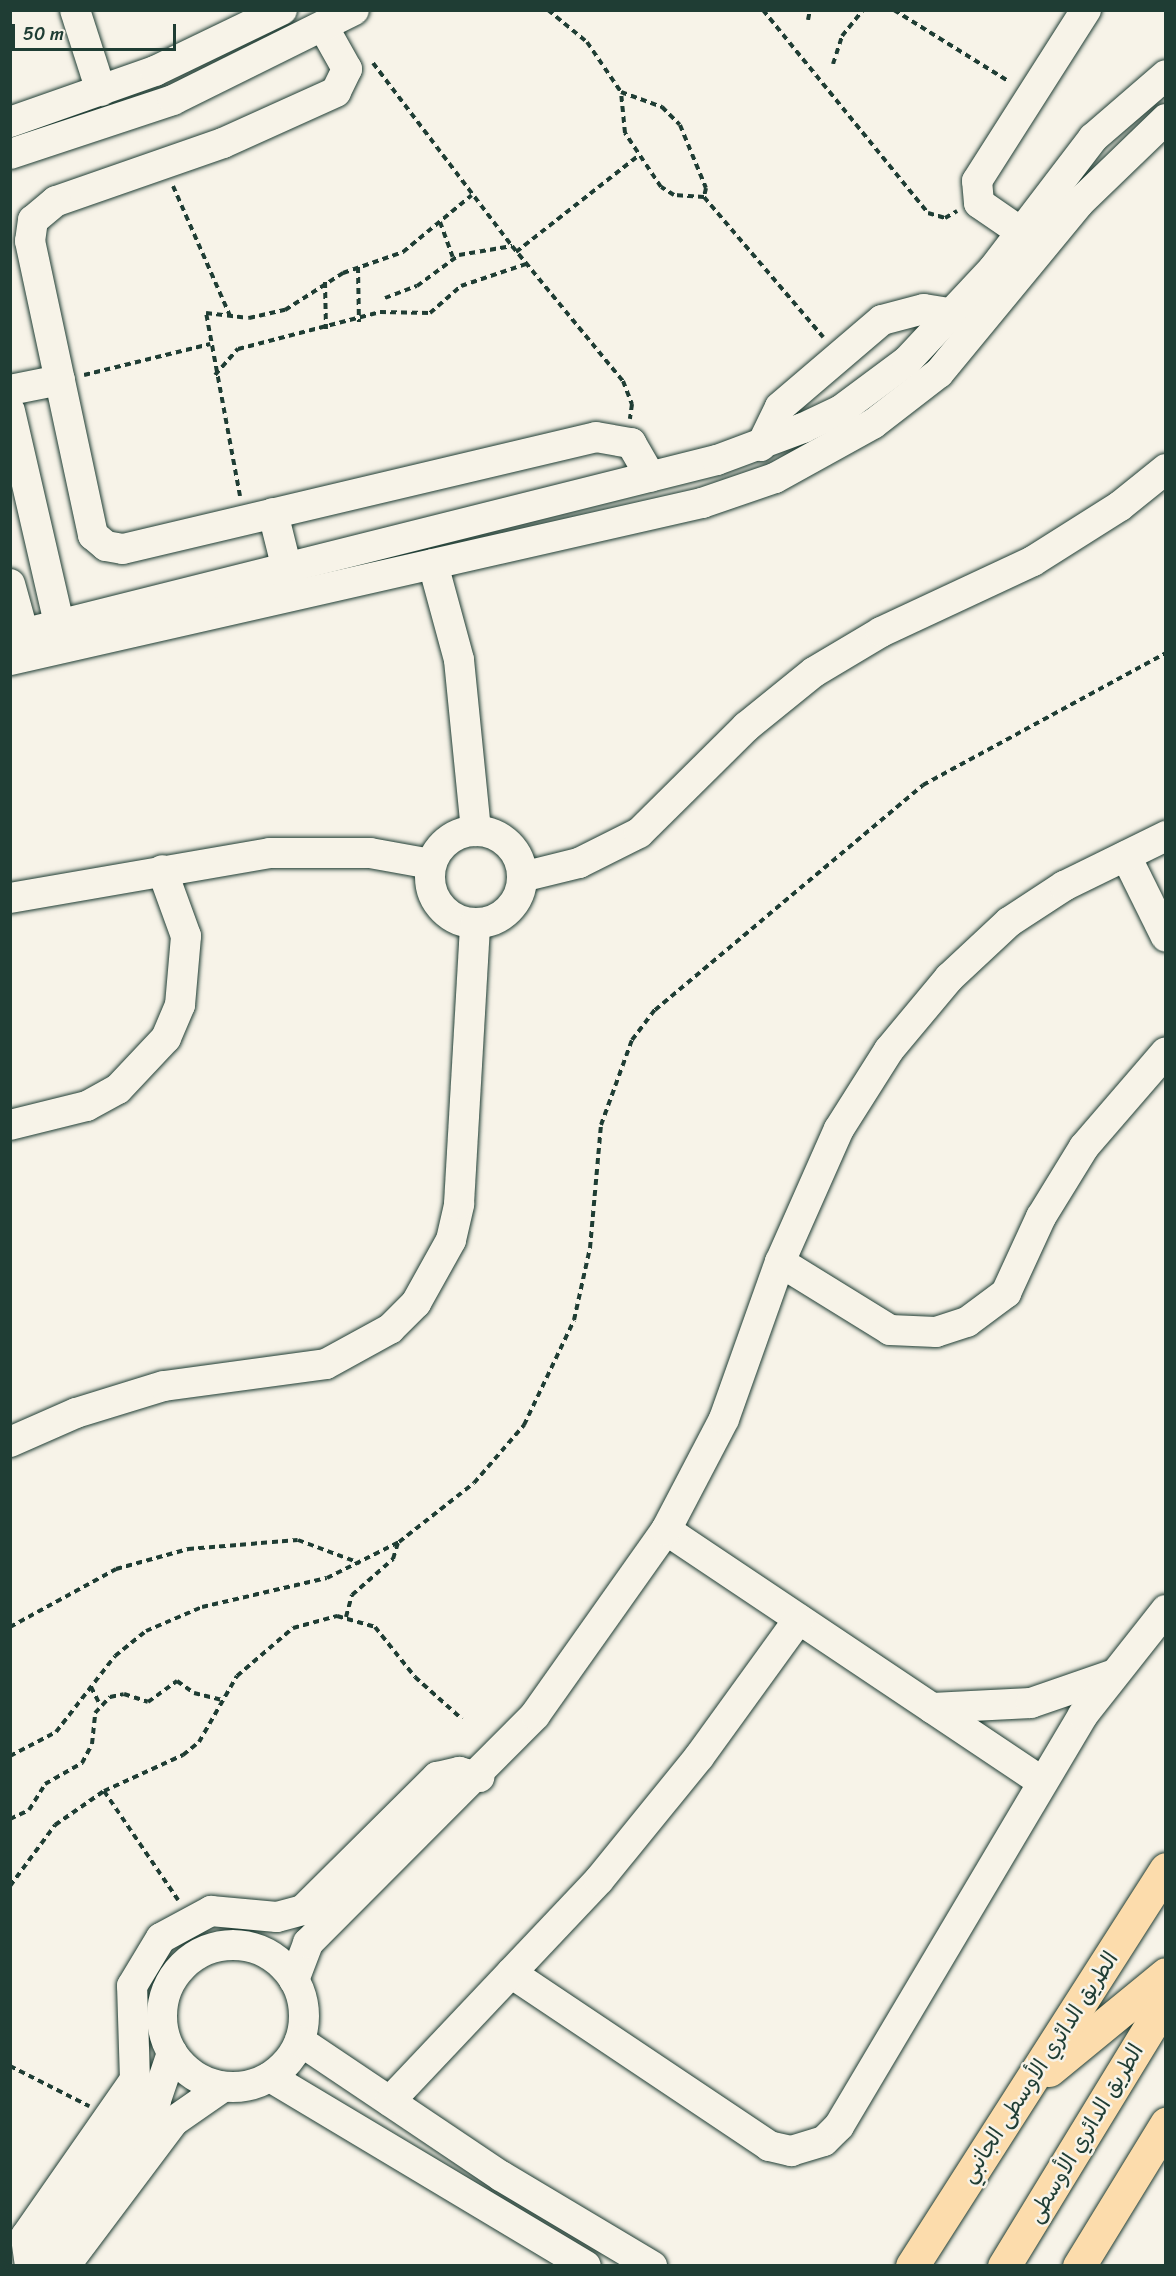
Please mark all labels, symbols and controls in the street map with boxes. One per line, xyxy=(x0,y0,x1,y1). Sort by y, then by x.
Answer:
scale bar xyxy=(15,12,178,50)
text: 50 m xyxy=(23,18,64,50)
street label: الطريق الدائري الأوسطى الجانبي xyxy=(954,1946,1124,2188)
street label: الطريق الدائري الأوسطى xyxy=(1021,2039,1149,2227)

